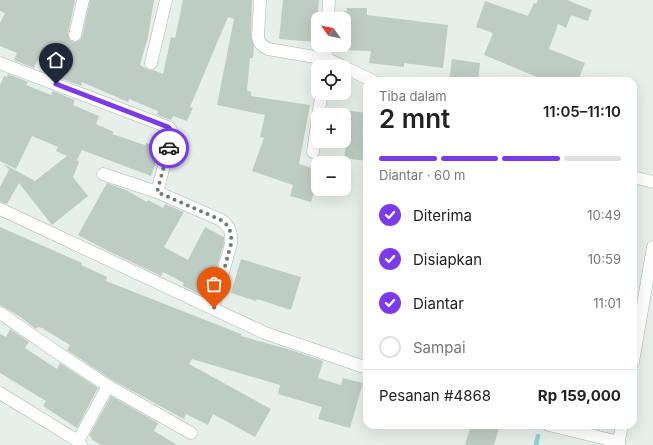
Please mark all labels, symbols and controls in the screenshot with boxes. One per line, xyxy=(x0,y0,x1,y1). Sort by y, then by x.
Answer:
north arrow xyxy=(311,12,351,52)
map controls xyxy=(311,12,351,196)
pin xyxy=(39,43,73,84)
icon: home xyxy=(45,49,67,71)
button: locate xyxy=(311,60,351,100)
text: Tiba dalam xyxy=(379,88,447,104)
text: 11:05–11:10 xyxy=(543,102,621,121)
text: 2 mnt xyxy=(379,103,450,134)
button: + xyxy=(311,108,351,148)
courier xyxy=(149,128,189,168)
icon: car xyxy=(158,137,180,159)
button: − xyxy=(311,156,351,196)
text: Diantar · 60 m xyxy=(379,167,465,183)
icon: check xyxy=(379,204,401,226)
text: Diterima xyxy=(413,206,472,225)
text: 10:49 xyxy=(587,207,621,223)
icon: check xyxy=(379,248,401,270)
text: Disiapkan xyxy=(413,250,482,269)
text: 10:59 xyxy=(588,251,621,267)
pin xyxy=(197,267,231,308)
icon: bag xyxy=(203,273,225,295)
icon: check xyxy=(379,292,401,314)
text: Diantar xyxy=(413,294,464,313)
text: 11:01 xyxy=(593,295,621,311)
text: Sampai xyxy=(413,338,466,357)
text: Pesanan #4868 xyxy=(379,386,491,405)
text: Rp 159,000 xyxy=(538,386,621,405)

